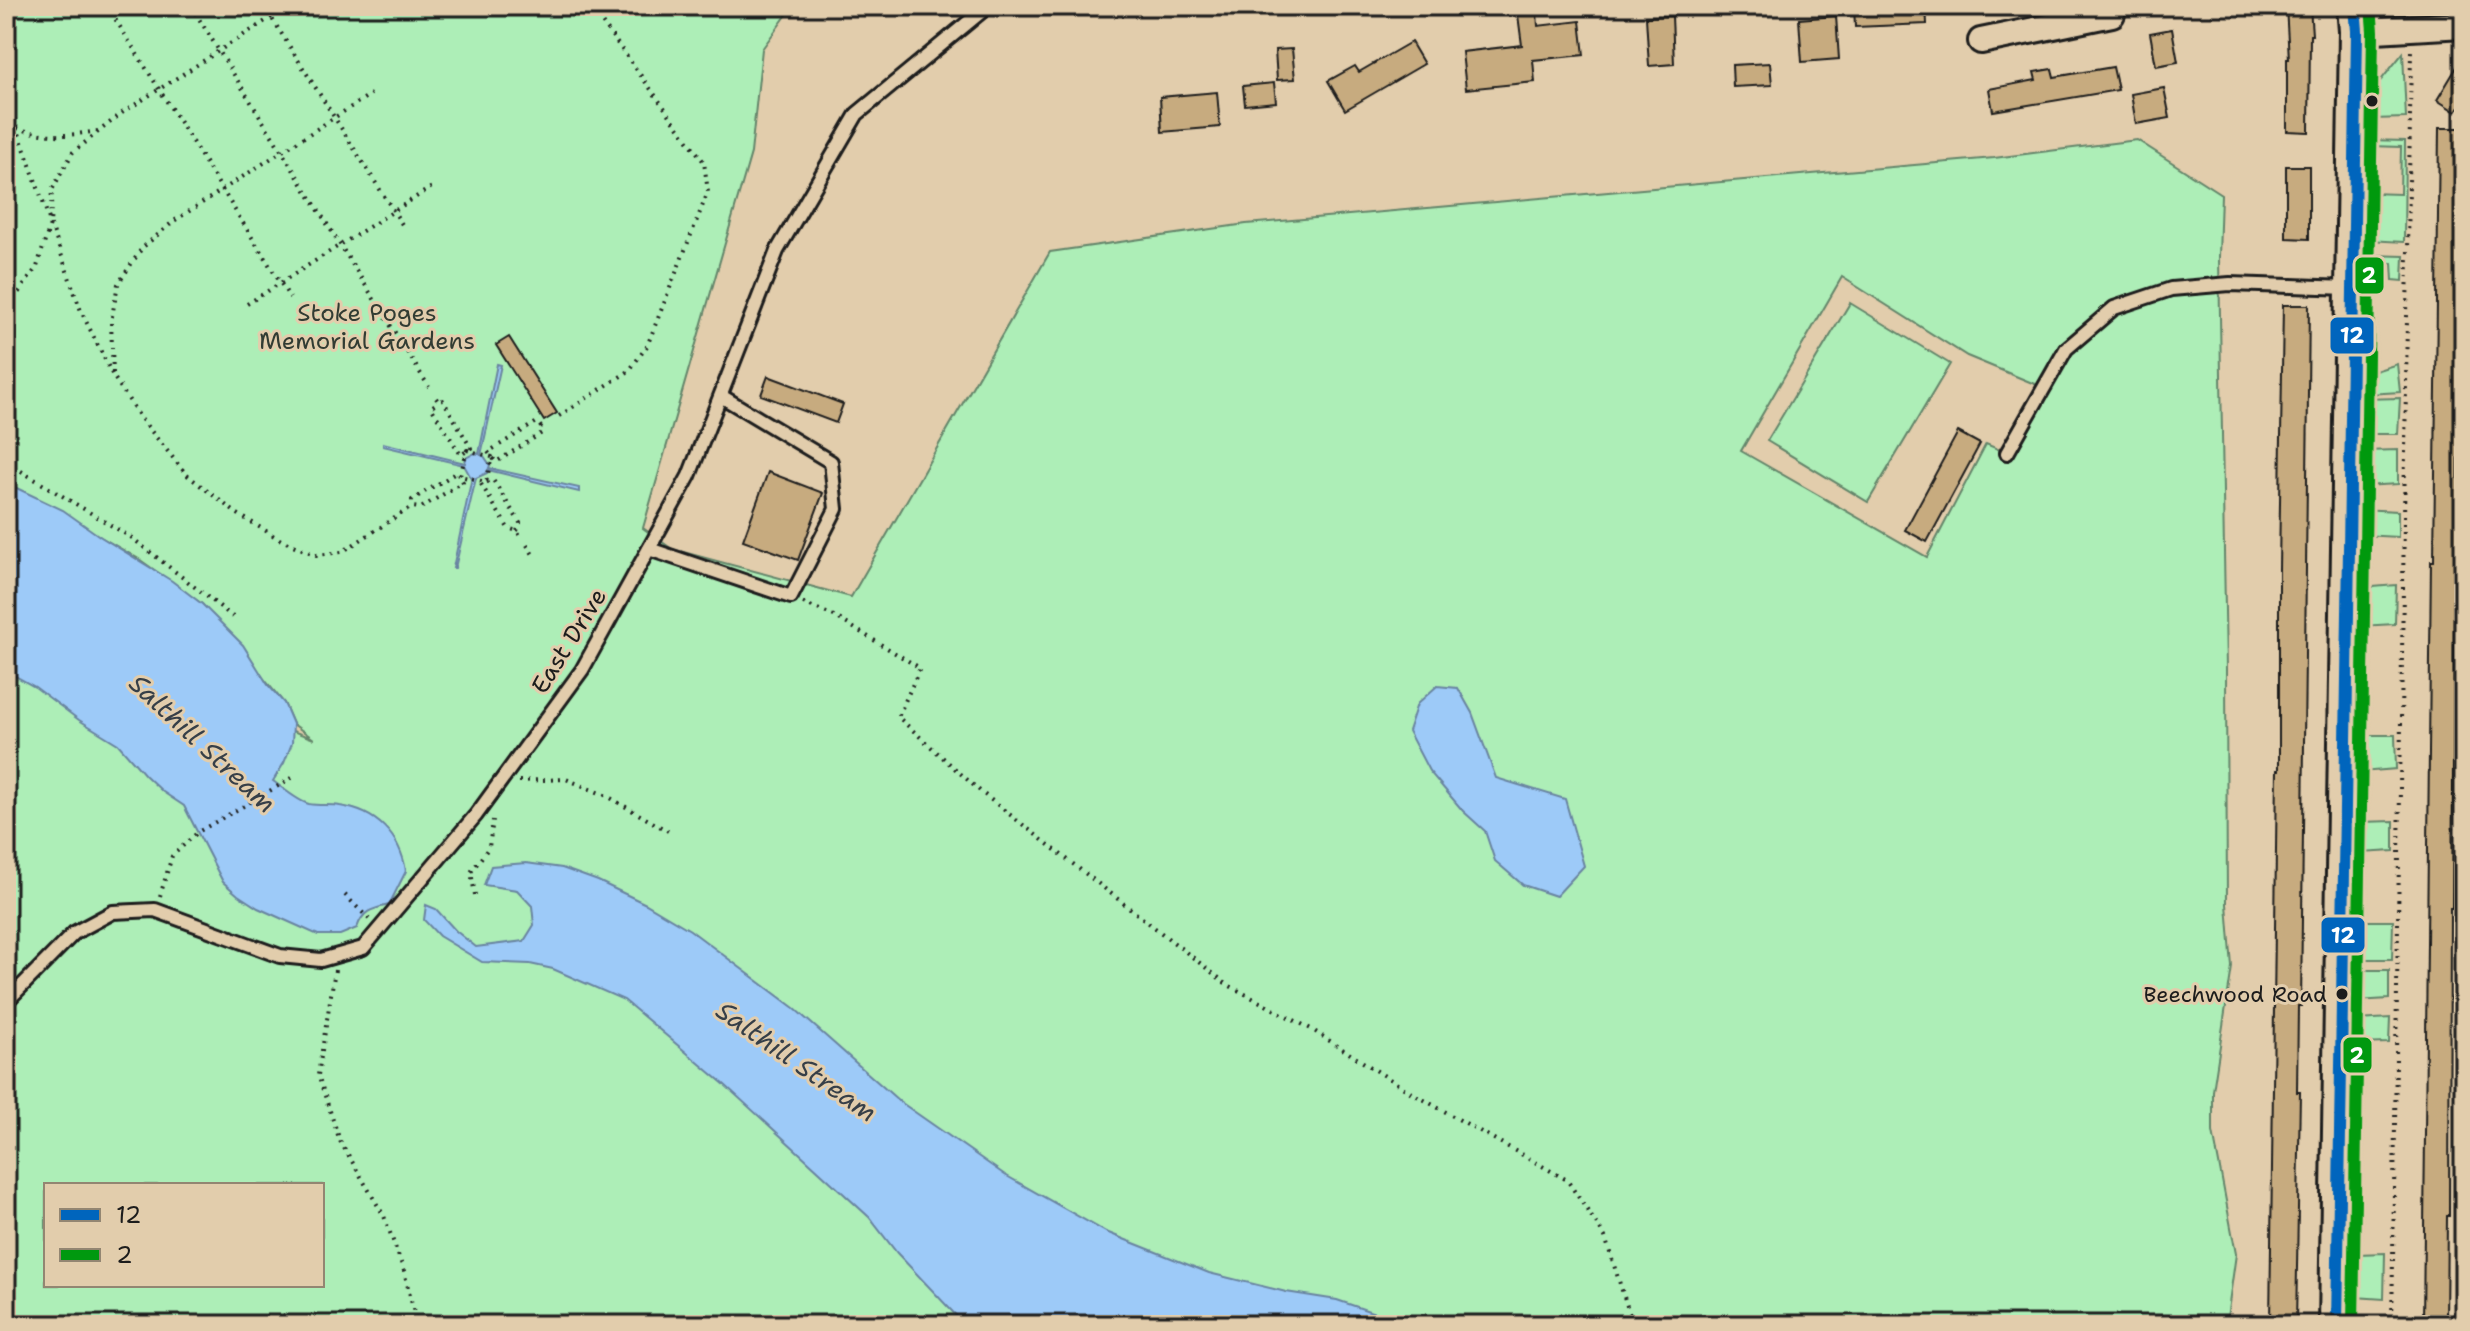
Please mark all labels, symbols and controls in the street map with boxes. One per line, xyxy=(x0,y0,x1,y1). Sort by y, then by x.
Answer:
unlabelled marker xyxy=(2364,93,2380,109)
line badge: 2 xyxy=(2354,256,2385,295)
text: 2 xyxy=(2361,261,2377,290)
park label: Stoke Poges Memorial Gardens xyxy=(259,297,475,357)
line badge: 12 xyxy=(2329,316,2375,355)
text: 12 xyxy=(2340,321,2364,350)
street label: East Drive xyxy=(524,582,614,700)
water label: Salthill Stream xyxy=(122,666,284,820)
line badge: 12 xyxy=(2320,916,2366,954)
text: 12 xyxy=(2331,921,2355,950)
place label: Beechwood Road xyxy=(2144,980,2327,1009)
marker: Beechwood Road xyxy=(2334,986,2350,1002)
water label: Salthill Stream xyxy=(710,992,884,1130)
line badge: 2 xyxy=(2342,1036,2373,1074)
text: 2 xyxy=(2349,1041,2365,1070)
legend xyxy=(44,1183,324,1287)
text: 12 xyxy=(116,1199,142,1231)
text: 2 xyxy=(116,1239,133,1271)

